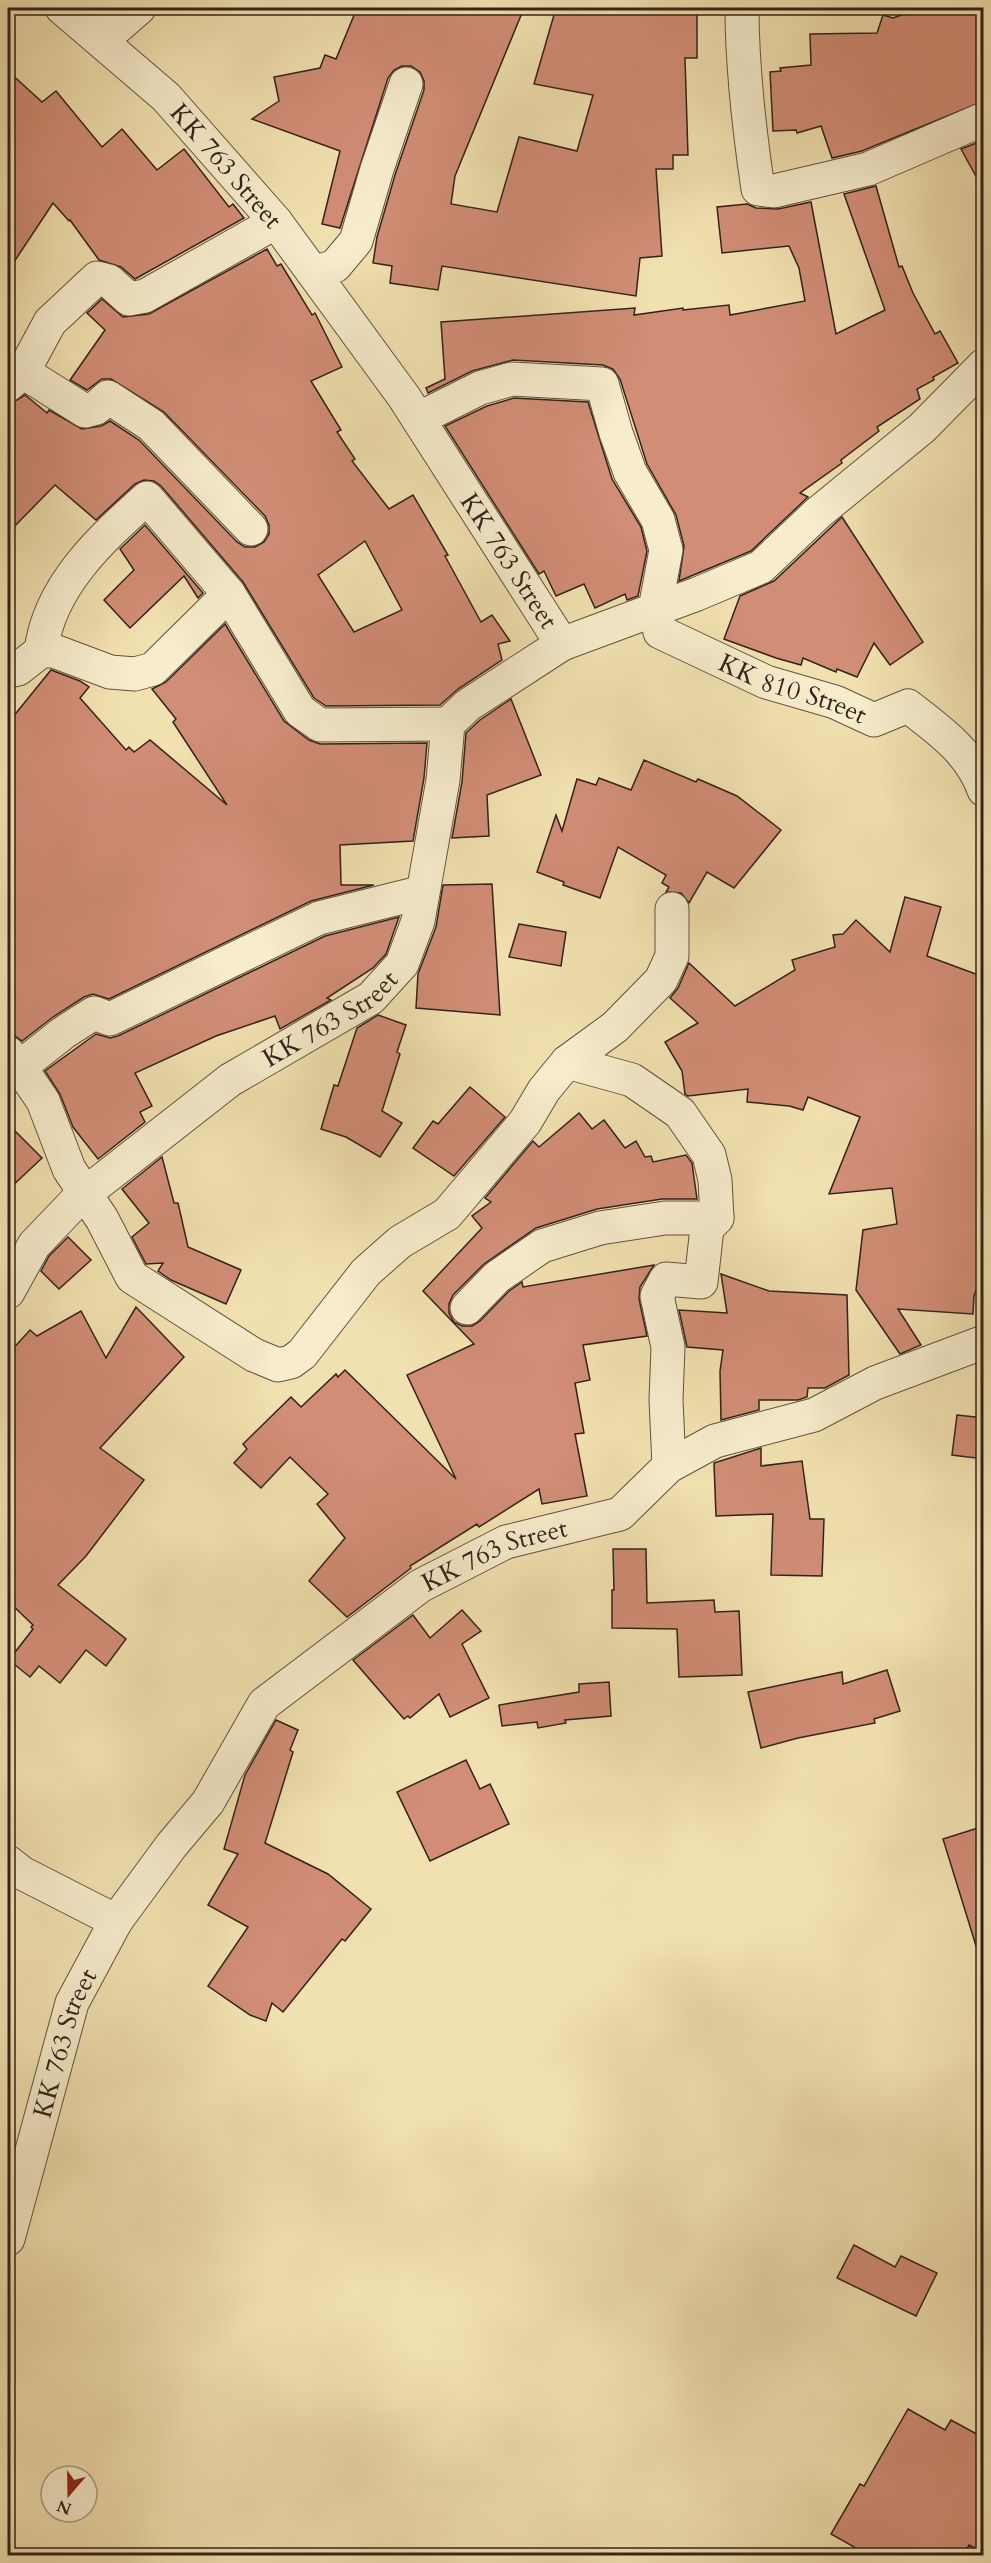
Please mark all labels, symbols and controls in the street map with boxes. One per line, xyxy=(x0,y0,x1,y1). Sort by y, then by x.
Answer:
street label: KK 763 Street xyxy=(162,96,290,236)
street label: KK 763 Street xyxy=(452,486,566,636)
street label: KK 810 Street xyxy=(713,645,873,732)
street label: KK 763 Street xyxy=(256,962,406,1075)
street label: KK 763 Street xyxy=(415,1510,571,1600)
street label: KK 763 Street xyxy=(24,1962,105,2122)
north arrow xyxy=(39,2464,99,2524)
text: N xyxy=(54,2494,75,2520)

